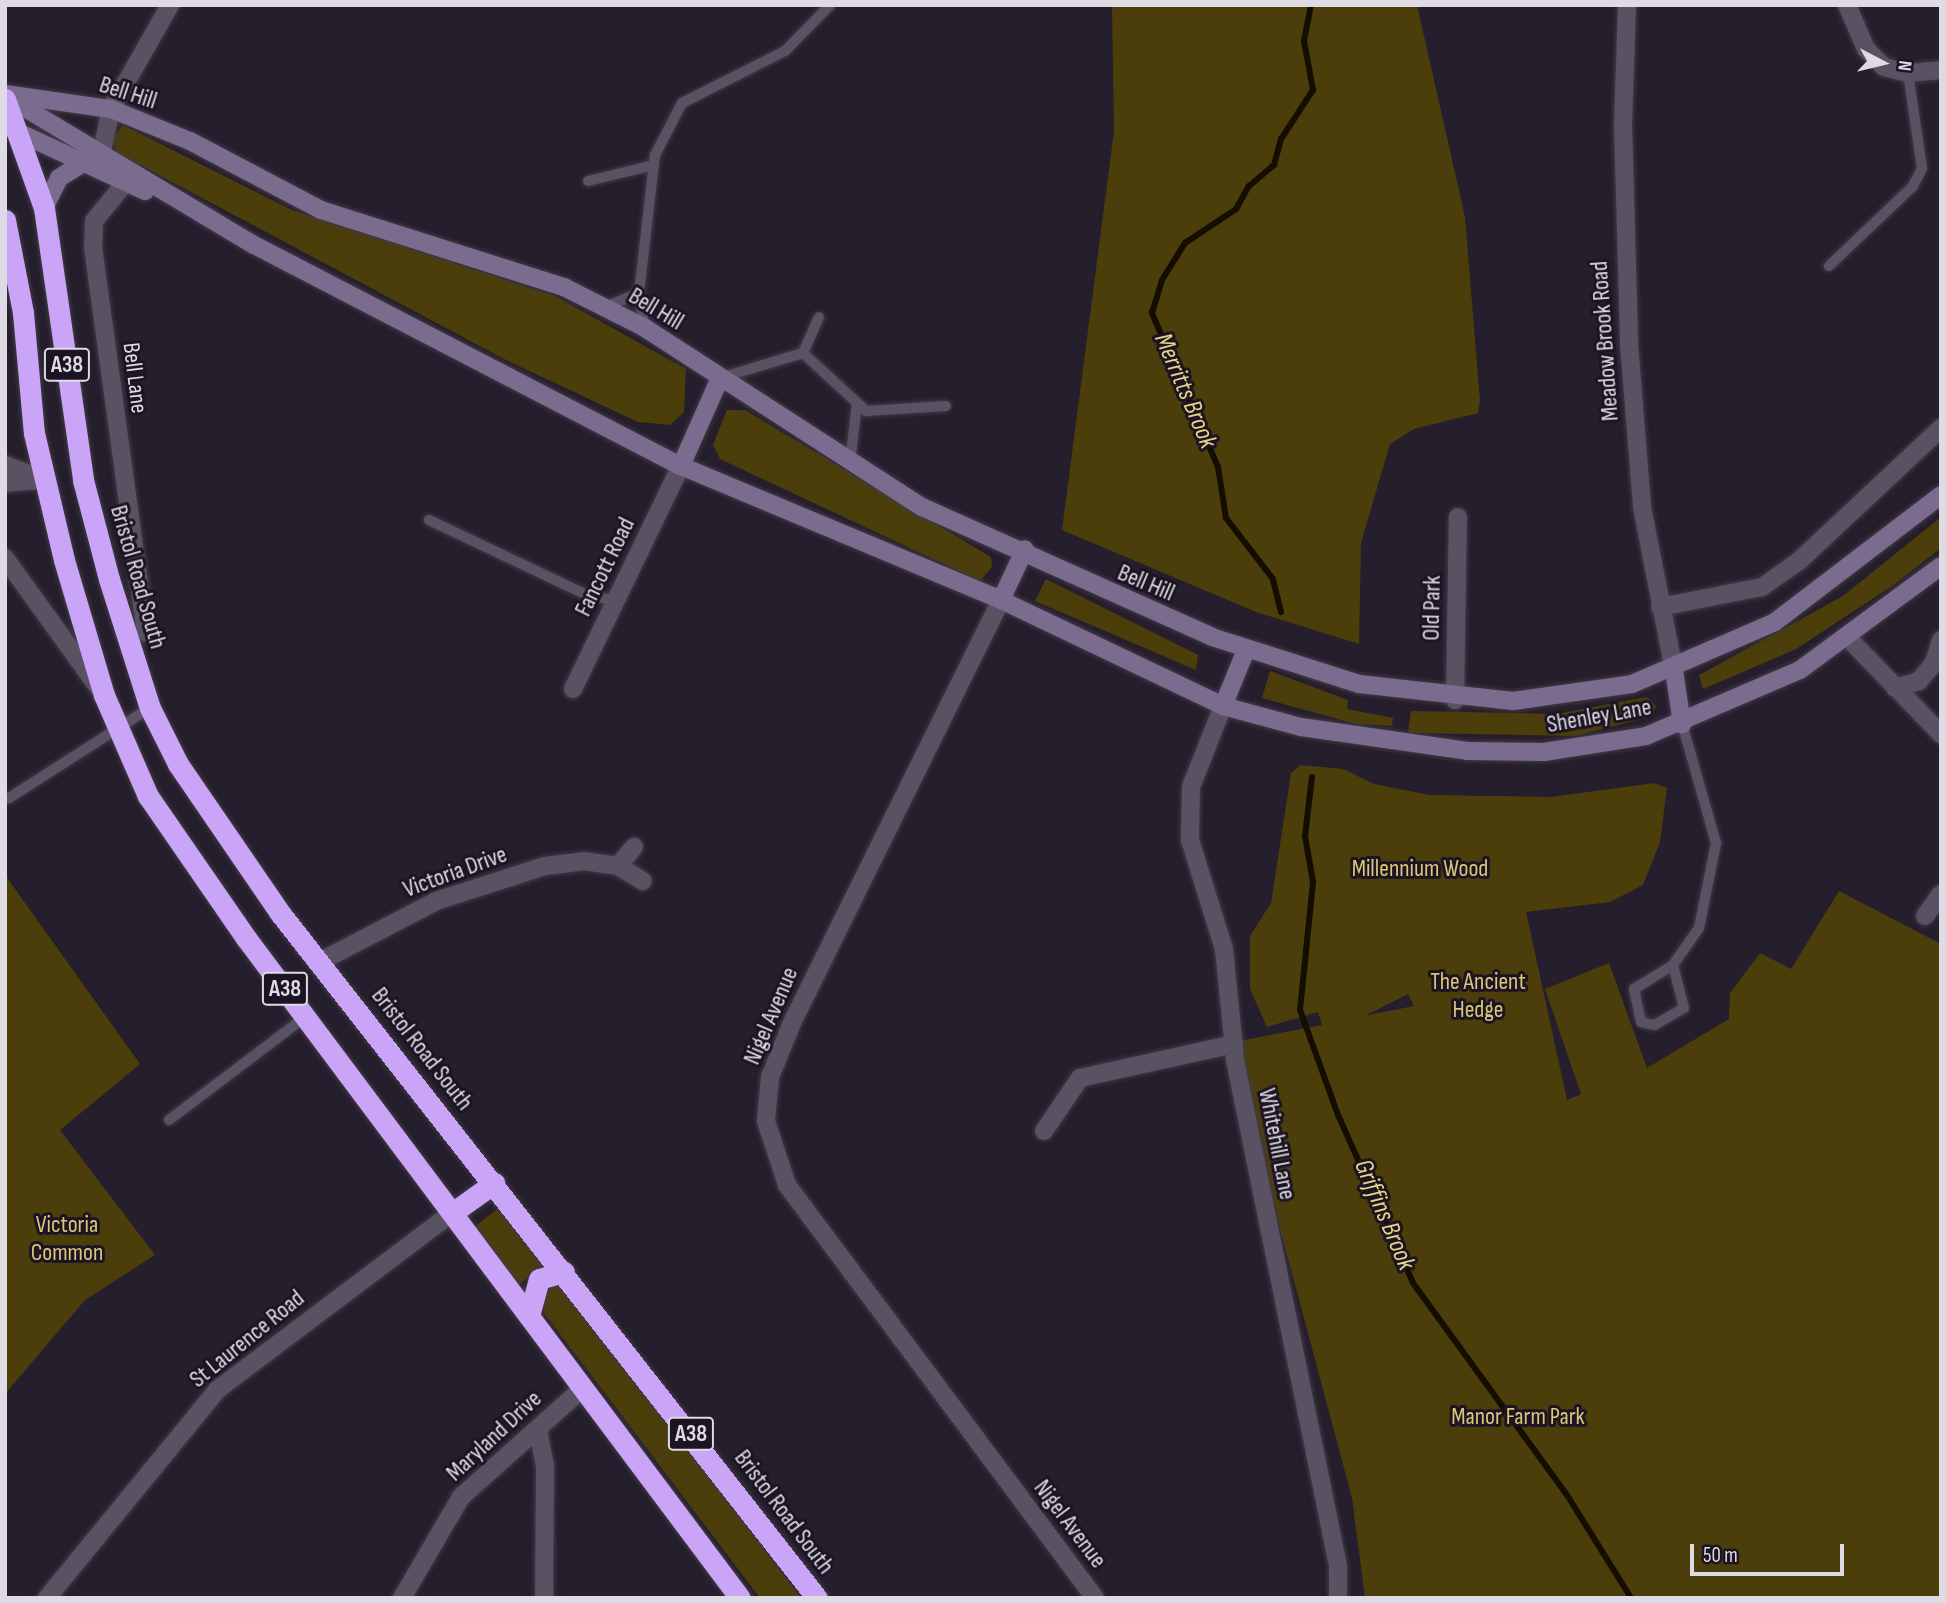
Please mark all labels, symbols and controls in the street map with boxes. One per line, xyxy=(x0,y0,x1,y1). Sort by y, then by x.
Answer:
north arrow xyxy=(1848,28,1918,98)
text: N xyxy=(1892,59,1916,72)
street label: Bell Hill xyxy=(96,70,160,116)
street label: Meadow Brook Road xyxy=(1585,260,1625,422)
street label: Bell Hill xyxy=(623,282,689,336)
water label: Merritts Brook xyxy=(1147,329,1223,453)
street label: Bell Lane xyxy=(116,341,154,415)
road number: A38 xyxy=(42,346,92,384)
street label: Bristol Road South xyxy=(104,502,172,652)
street label: Fancott Road xyxy=(569,513,641,621)
street label: Bell Hill xyxy=(1113,558,1179,608)
street label: Old Park xyxy=(1417,575,1447,641)
street label: Shenley Lane xyxy=(1545,693,1653,739)
street label: Victoria Drive xyxy=(399,840,511,904)
park label: Millennium Wood xyxy=(1352,855,1488,883)
street label: Nigel Avenue xyxy=(738,963,804,1069)
park label: The Ancient Hedge xyxy=(1430,968,1526,1024)
road number: A38 xyxy=(260,970,310,1008)
street label: Bristol Road South xyxy=(365,982,479,1116)
street label: Whitehill Lane xyxy=(1252,1086,1302,1202)
water label: Griffins Brook xyxy=(1347,1155,1421,1275)
park label: Victoria Common xyxy=(31,1211,103,1267)
street label: St Laurence Road xyxy=(184,1284,310,1394)
street label: Maryland Drive xyxy=(440,1385,548,1487)
park label: Manor Farm Park xyxy=(1451,1403,1585,1431)
road number: A38 xyxy=(666,1414,716,1454)
street label: Bristol Road South xyxy=(728,1444,840,1580)
street label: Nigel Avenue xyxy=(1028,1474,1112,1574)
scale bar xyxy=(1694,1530,1848,1574)
text: 50 m xyxy=(1703,1543,1738,1568)

